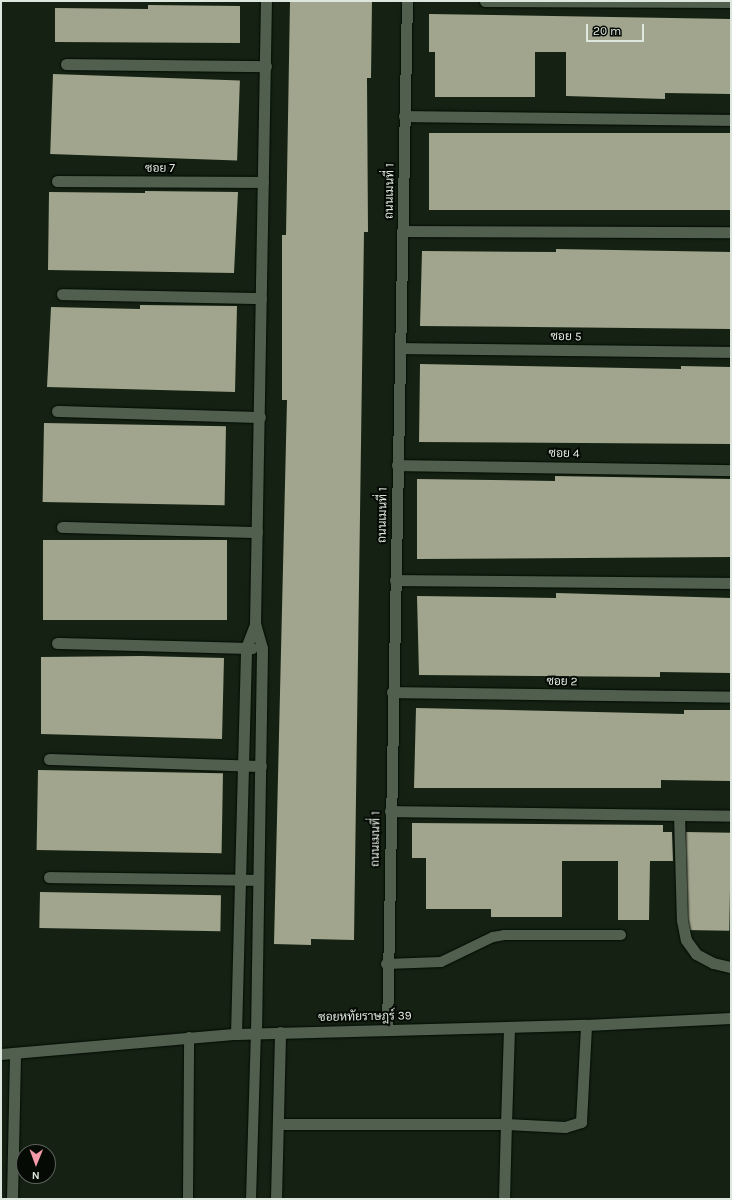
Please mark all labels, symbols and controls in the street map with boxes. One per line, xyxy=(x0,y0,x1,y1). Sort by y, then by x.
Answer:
scale bar xyxy=(588,16,646,42)
text: 20 m xyxy=(593,24,621,38)
street label: ซอย 7 xyxy=(145,162,175,176)
street label: ถนนเมนที่ 1 xyxy=(382,163,398,219)
street label: ซอย 5 xyxy=(550,330,582,344)
street label: ซอย 4 xyxy=(548,447,580,461)
street label: ถนนเมนที่ 1 xyxy=(375,487,391,543)
street label: ซอย 2 xyxy=(546,675,578,689)
street label: ถนนเมนที่ 1 xyxy=(368,811,384,867)
street label: ซอยหทัยราษฎร์ 39 xyxy=(318,1009,412,1025)
north arrow xyxy=(16,1144,56,1184)
text: N xyxy=(32,1169,40,1182)

